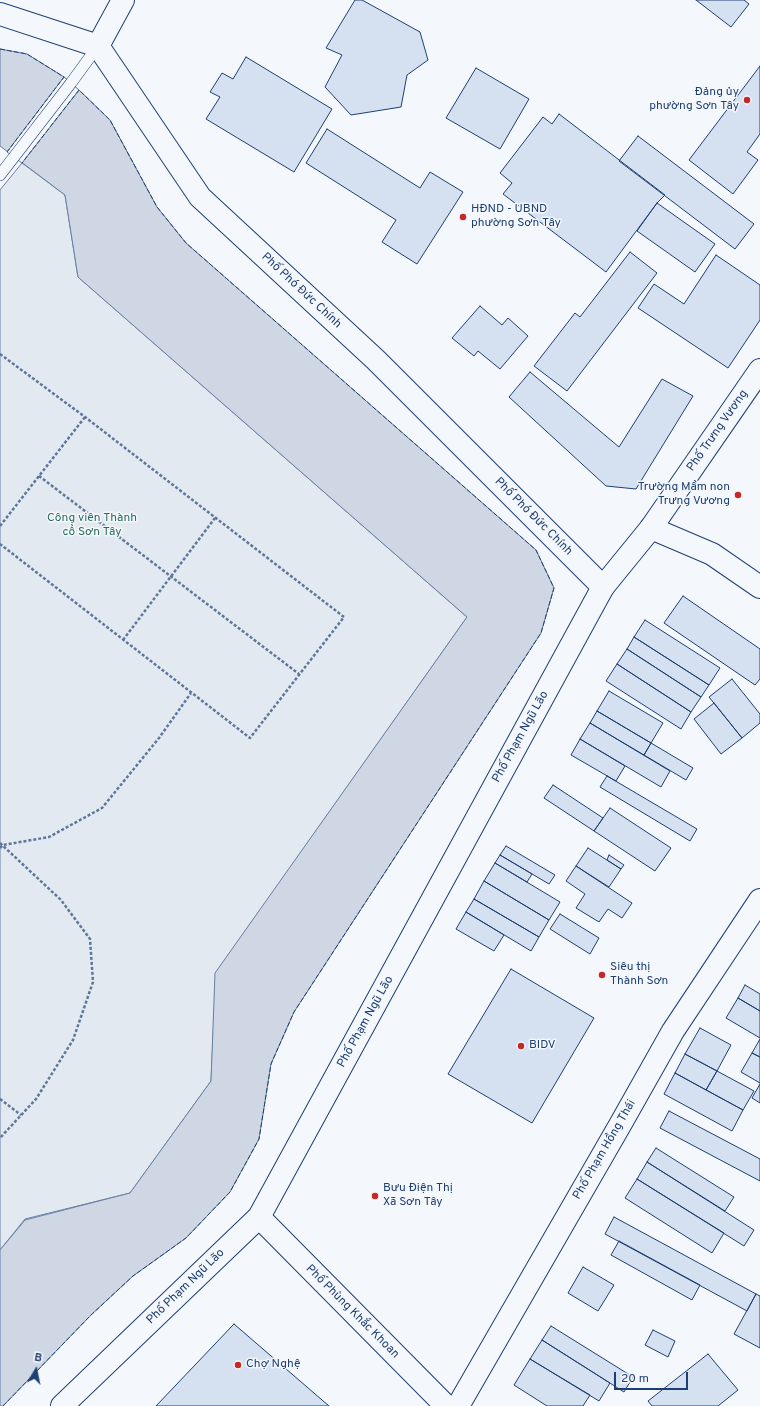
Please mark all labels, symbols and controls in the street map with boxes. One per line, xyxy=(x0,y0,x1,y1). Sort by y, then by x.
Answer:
place label: Đảng ủy phường Sơn Tây xyxy=(649,86,739,114)
marker: Đảng ủy phường Sơn Tây xyxy=(742,95,752,105)
place label: HĐND - UBND phường Sơn Tây xyxy=(471,203,561,231)
marker: HĐND - UBND phường Sơn Tây xyxy=(458,212,468,222)
street label: Phố Phó Đức Chính xyxy=(258,250,344,332)
street label: Phố Trưng Vương xyxy=(684,387,752,475)
street label: Phố Phó Đức Chính xyxy=(491,475,575,559)
place label: Trường Mầm non Trưng Vương xyxy=(638,481,730,509)
marker: Trường Mầm non Trưng Vương xyxy=(733,490,743,500)
park label: Công viên Thành cổ Sơn Tây xyxy=(47,512,137,540)
street label: Phố Phạm Ngũ Lão xyxy=(490,689,552,785)
place label: Siêu thị Thành Sơn xyxy=(610,961,668,989)
marker: Siêu thị Thành Sơn xyxy=(597,970,607,980)
street label: Phố Phạm Ngũ Lão xyxy=(335,974,397,1070)
place label: BIDV xyxy=(529,1039,556,1053)
marker: BIDV xyxy=(516,1041,526,1051)
street label: Phố Phạm Hồng Thái xyxy=(571,1098,639,1202)
place label: Bưu Điện Thị Xã Sơn Tây xyxy=(383,1182,453,1210)
marker: Bưu Điện Thị Xã Sơn Tây xyxy=(370,1191,380,1201)
street label: Phố Phạm Ngũ Lão xyxy=(144,1246,228,1328)
street label: Phố Phùng Khắc Khoan xyxy=(302,1262,402,1362)
north arrow xyxy=(16,1350,56,1390)
text: B xyxy=(33,1351,43,1366)
place label: Chợ Nghệ xyxy=(246,1358,300,1372)
marker: Chợ Nghệ xyxy=(233,1360,243,1370)
scale bar xyxy=(616,1364,690,1390)
text: 20 m xyxy=(621,1371,649,1387)

